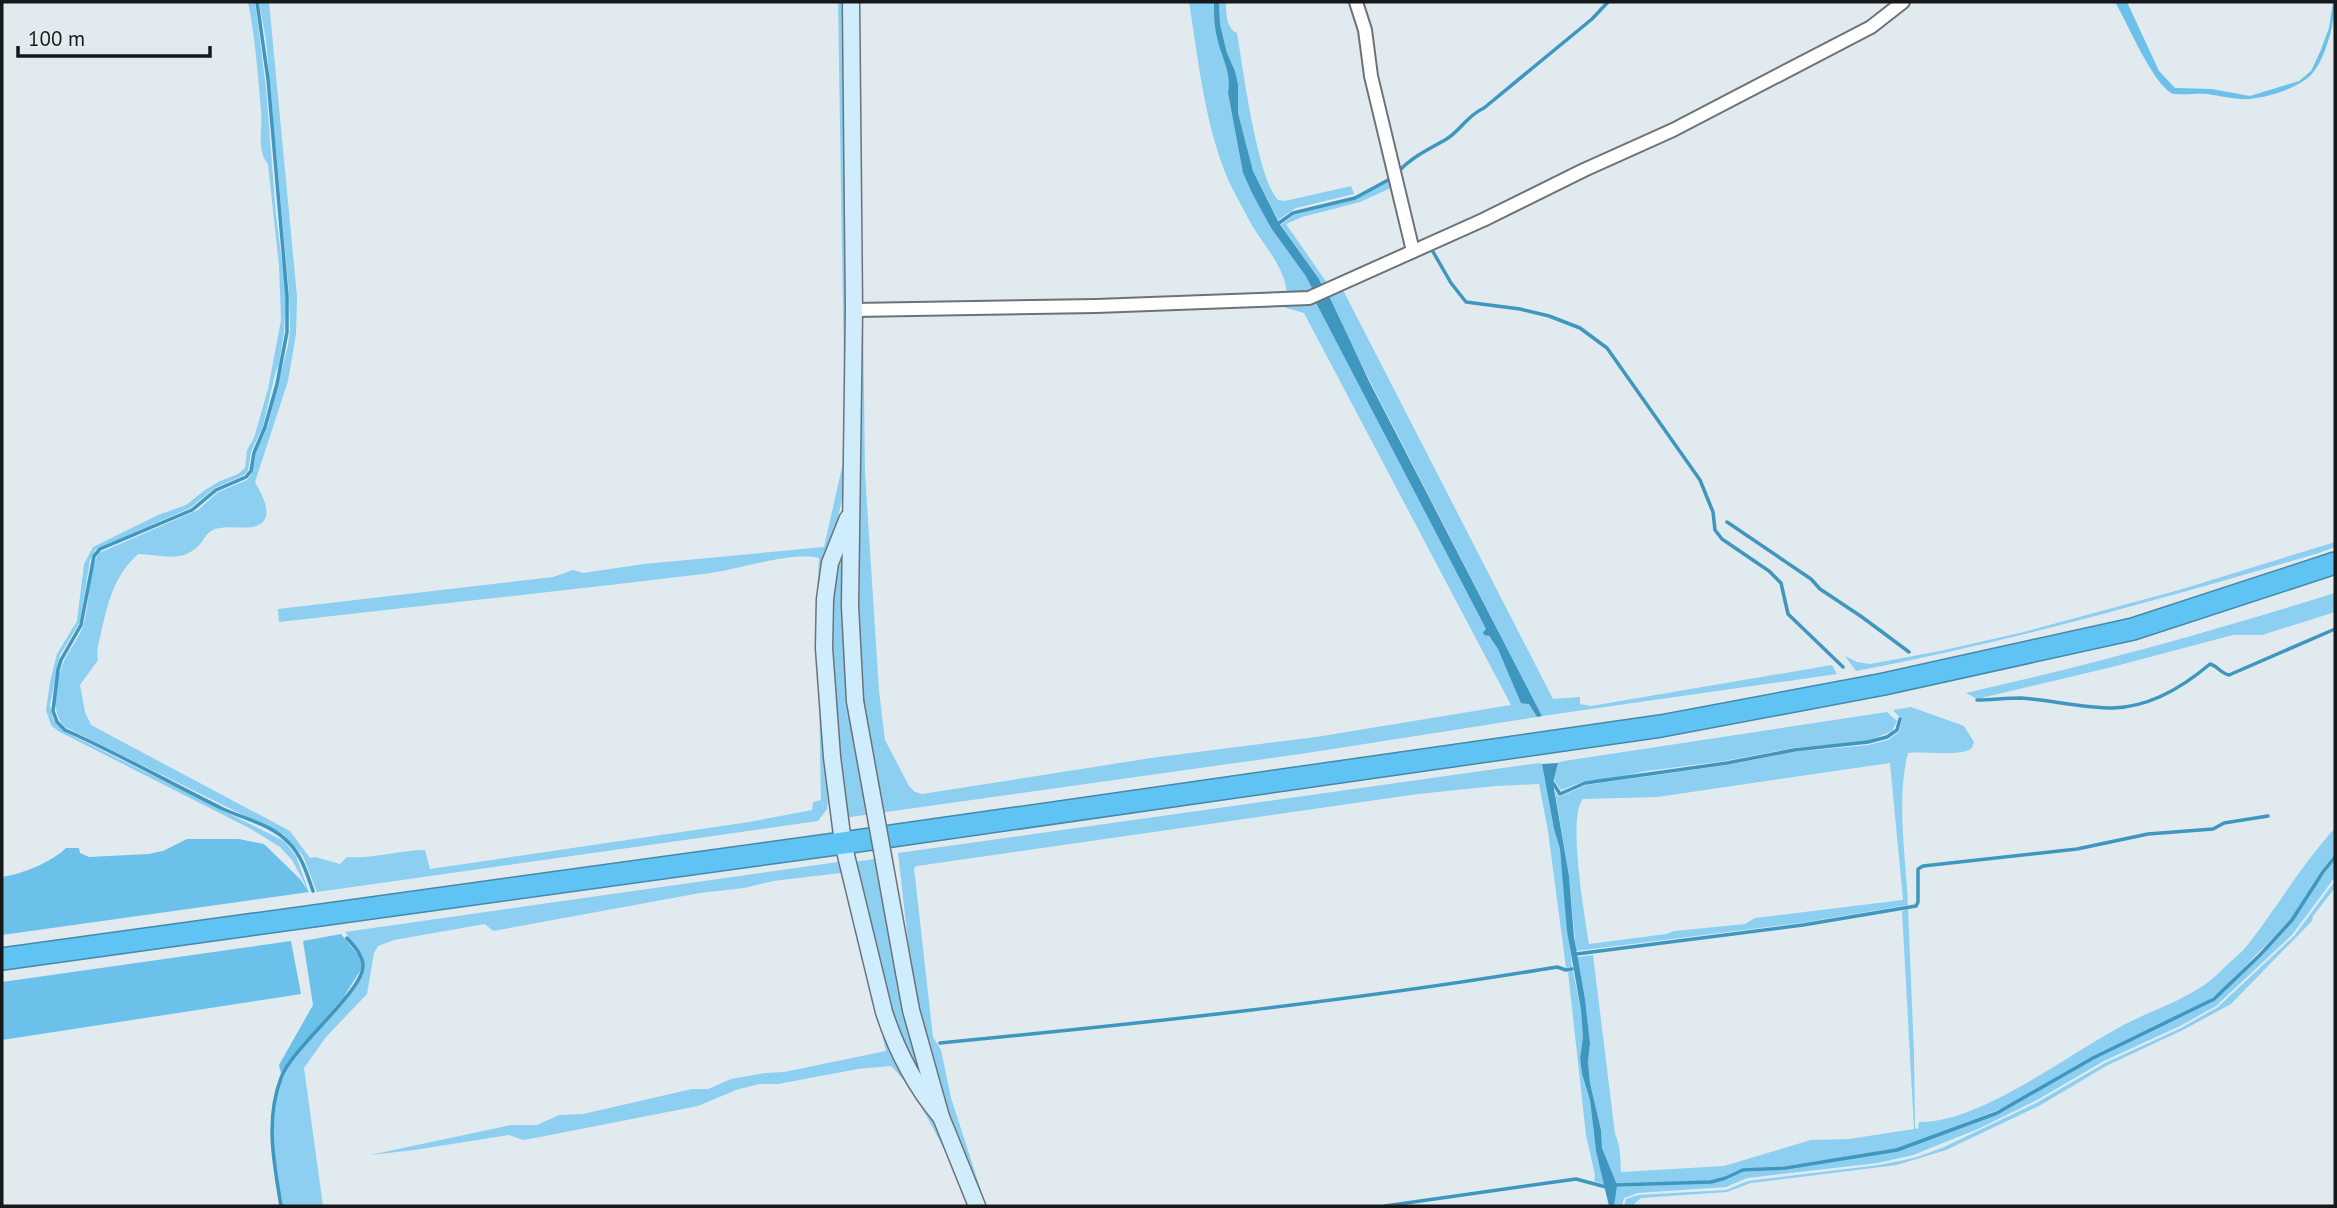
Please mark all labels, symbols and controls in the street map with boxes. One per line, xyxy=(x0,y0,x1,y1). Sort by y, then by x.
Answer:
scale bar xyxy=(18,14,210,58)
text: 100 m xyxy=(28,25,85,52)

